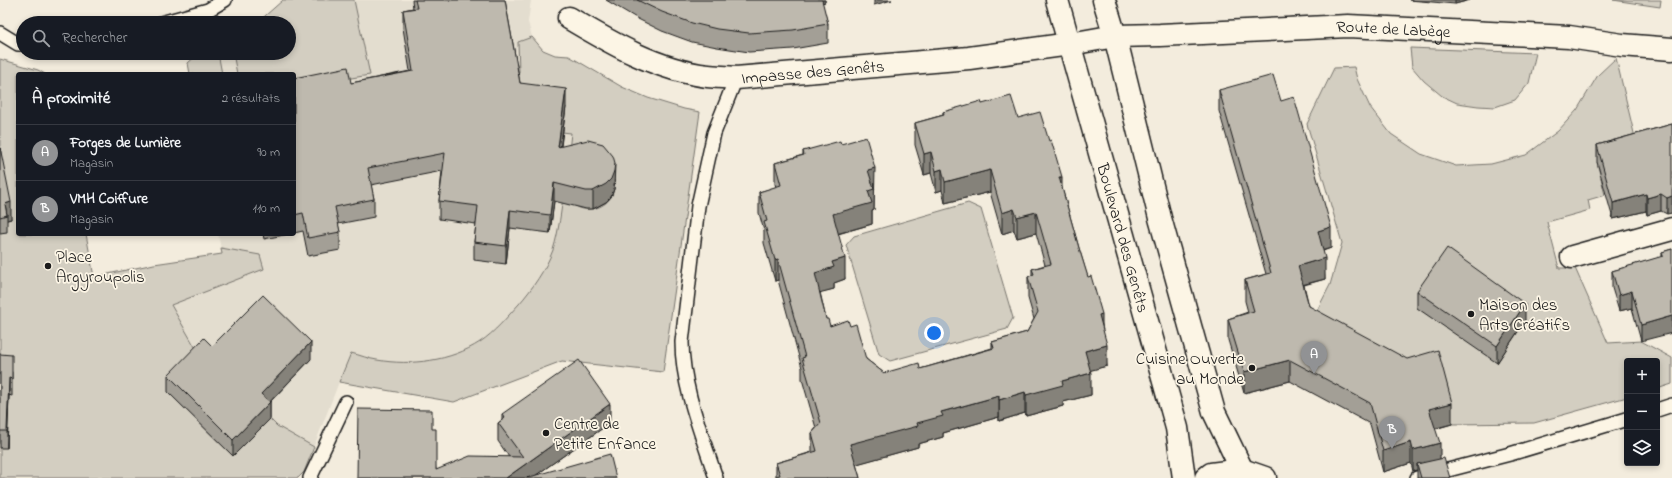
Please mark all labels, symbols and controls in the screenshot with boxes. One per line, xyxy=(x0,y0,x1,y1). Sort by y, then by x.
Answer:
street label: Route de Labège xyxy=(1336,15,1451,47)
search box xyxy=(16,16,296,60)
icon: search xyxy=(30,27,52,49)
text: Rechercher xyxy=(62,27,127,49)
street label: Impasse des Genêts xyxy=(740,54,886,91)
text: À proximité xyxy=(32,86,110,111)
text: 2 résultats xyxy=(222,89,280,108)
text: Forges de Lumière xyxy=(70,132,181,154)
text: A xyxy=(41,143,49,162)
text: 90 m xyxy=(257,143,280,162)
text: Magasin xyxy=(70,154,113,173)
street label: Boulevard des Genêts xyxy=(1089,160,1155,316)
text: VMH Coiffure xyxy=(70,188,148,210)
text: B xyxy=(41,199,49,218)
text: 110 m xyxy=(253,199,280,218)
text: Magasin xyxy=(70,210,113,229)
place label: Place Argyroupolis xyxy=(56,245,145,292)
marker: Place Argyroupolis xyxy=(43,261,53,271)
place label: Maison des Arts Créatifs xyxy=(1479,293,1570,338)
marker: Maison des Arts Créatifs xyxy=(1466,309,1476,319)
your location xyxy=(924,323,944,343)
pin: A xyxy=(1301,341,1327,374)
place label: Cuisine Ouverte au Monde xyxy=(1136,347,1244,392)
map controls xyxy=(1624,358,1660,466)
button: + xyxy=(1624,358,1660,394)
marker: Cuisine Ouverte au Monde xyxy=(1247,363,1257,373)
button: − xyxy=(1624,394,1660,430)
place label: Centre de Petite Enfance xyxy=(554,412,656,457)
pin: B xyxy=(1379,416,1405,449)
marker: Centre de Petite Enfance xyxy=(541,428,551,438)
button: layers xyxy=(1624,430,1660,466)

